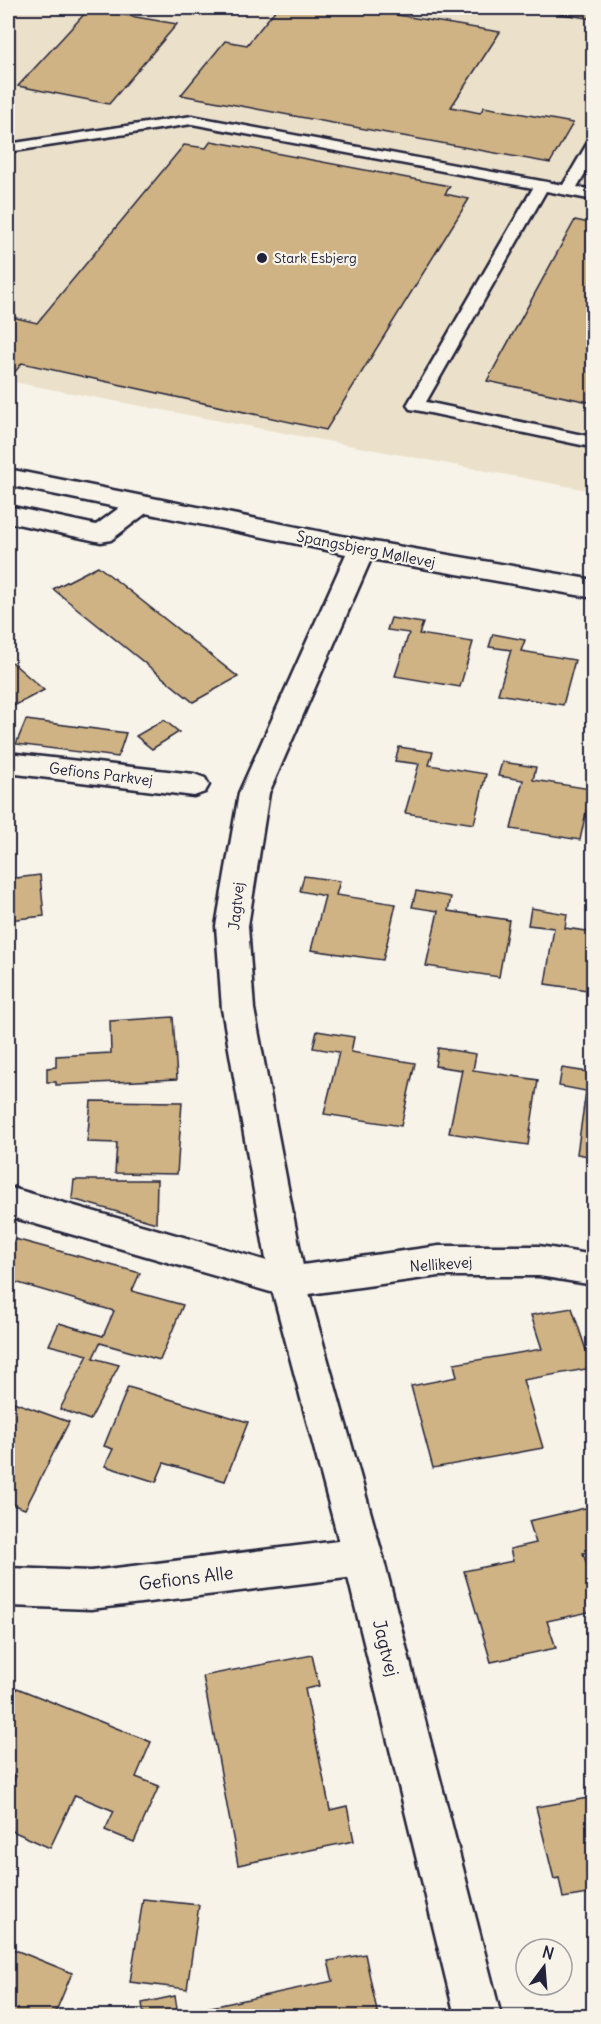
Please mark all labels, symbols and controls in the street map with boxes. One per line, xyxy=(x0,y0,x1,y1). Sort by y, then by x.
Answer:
place label: Stark Esbjerg xyxy=(274,249,357,267)
marker: Stark Esbjerg xyxy=(255,251,269,265)
street label: Spangsbjerg Møllevej xyxy=(295,526,437,572)
street label: Gefions Parkvej xyxy=(48,758,154,790)
street label: Jagtvej xyxy=(224,881,248,931)
street label: Nellikevej xyxy=(409,1252,473,1276)
street label: Gefions Alle xyxy=(137,1561,235,1595)
street label: Jagtvej xyxy=(368,1617,404,1679)
north arrow xyxy=(514,1937,574,1997)
text: N xyxy=(540,1941,556,1964)

